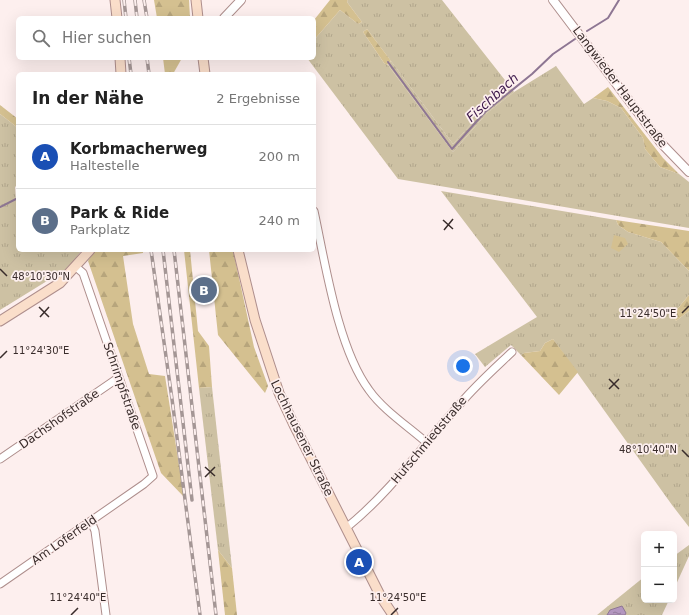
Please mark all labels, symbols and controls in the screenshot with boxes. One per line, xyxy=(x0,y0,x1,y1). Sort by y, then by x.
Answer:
search box xyxy=(16,16,316,60)
street label: Langwieder Hauptstraße xyxy=(570,24,670,150)
icon: search xyxy=(30,27,52,49)
text: Hier suchen xyxy=(62,29,151,47)
water label: Fischbach xyxy=(463,70,521,125)
text: In der Nähe xyxy=(32,88,144,108)
text: 2 Ergebnisse xyxy=(216,91,300,106)
text: Korbmacherweg xyxy=(70,140,207,158)
text: A xyxy=(40,149,50,164)
text: 200 m xyxy=(258,149,300,164)
text: Haltestelle xyxy=(70,158,140,173)
text: Park & Ride xyxy=(70,204,169,222)
text: B xyxy=(40,213,50,228)
text: 240 m xyxy=(258,213,300,228)
text: Parkplatz xyxy=(70,222,130,237)
text: 48°10'30"N xyxy=(12,271,70,282)
pin: B xyxy=(191,275,217,305)
text: 11°24'50"E xyxy=(620,308,676,319)
street label: Schrimpfstraße xyxy=(100,340,144,432)
text: 11°24'30"E xyxy=(13,345,69,356)
your location xyxy=(453,356,473,376)
street label: Lochhausener Straße xyxy=(268,378,336,498)
street label: Dachshofstraße xyxy=(16,386,102,452)
street label: Hufschmiedstraße xyxy=(388,394,470,486)
text: 48°10'40"N xyxy=(619,444,677,455)
street label: Am Loferfeld xyxy=(29,512,99,568)
map controls xyxy=(641,531,677,603)
button: + xyxy=(641,531,677,567)
pin: A xyxy=(346,547,372,577)
button: − xyxy=(641,567,677,603)
text: 11°24'40"E xyxy=(50,592,106,603)
text: 11°24'50"E xyxy=(370,592,426,603)

